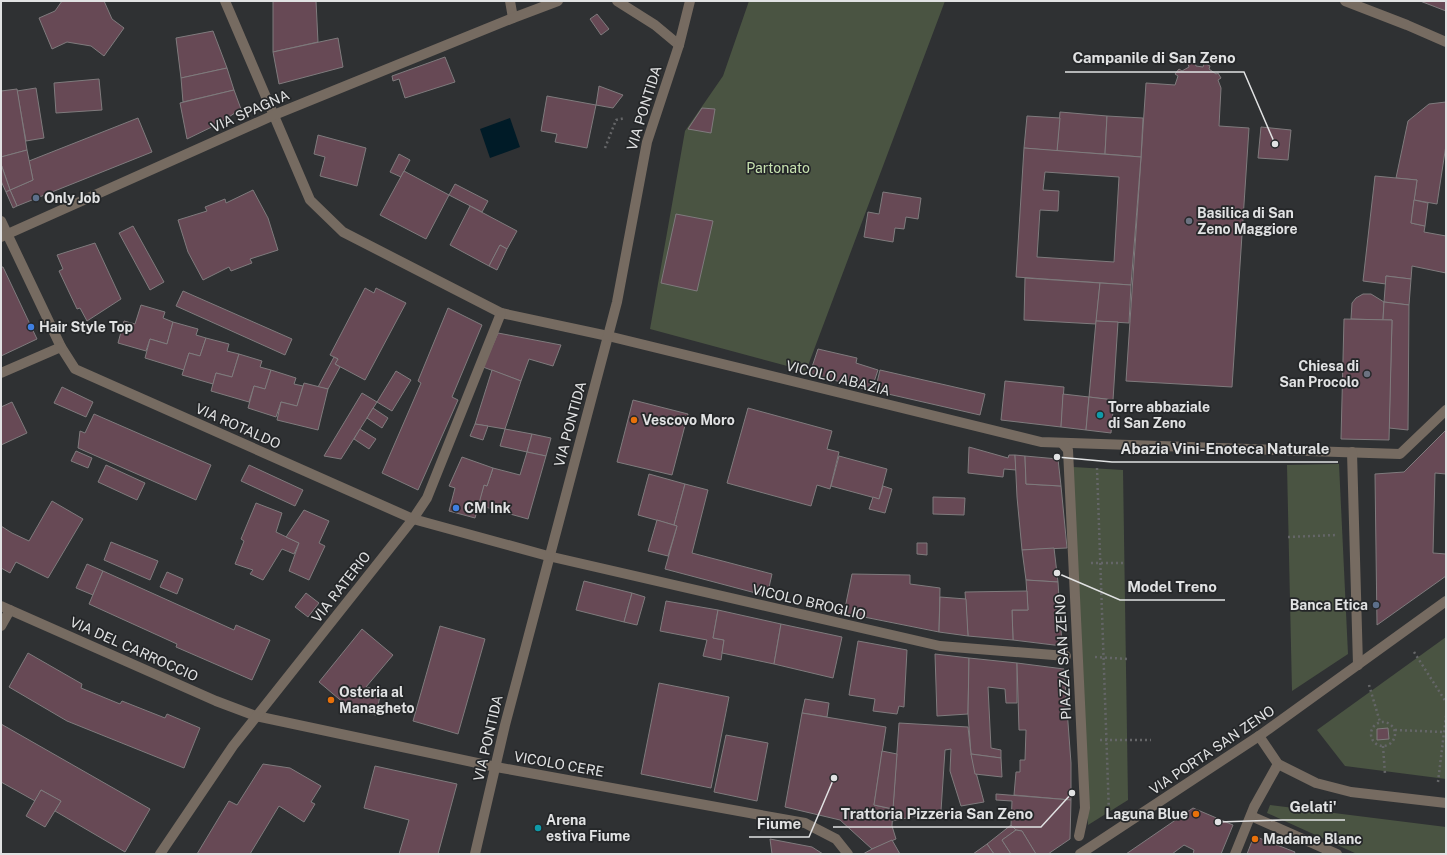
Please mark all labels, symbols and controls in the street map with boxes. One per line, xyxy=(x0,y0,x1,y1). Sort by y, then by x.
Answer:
callout: Campanile di San Zeno xyxy=(1065,45,1244,72)
text: Campanile di San Zeno xyxy=(1072,49,1236,66)
street label: VIA PONTIDA xyxy=(623,64,665,152)
street label: VIA SPAGNA xyxy=(208,87,292,135)
park label: Partonato xyxy=(746,160,810,176)
place label: Only Job xyxy=(44,190,100,206)
marker: Only Job xyxy=(31,193,41,203)
place label: Basilica di San Zeno Maggiore xyxy=(1197,205,1298,237)
marker: Basilica di San Zeno Maggiore xyxy=(1184,216,1194,226)
place label: Hair Style Top xyxy=(39,319,133,335)
marker: Hair Style Top xyxy=(26,322,36,332)
street label: VICOLO ABAZIA xyxy=(784,357,892,399)
place label: Chiesa di San Procolo xyxy=(1279,358,1359,390)
marker: Chiesa di San Procolo xyxy=(1362,369,1372,379)
street label: VIA PONTIDA xyxy=(551,379,589,469)
place label: Torre abbaziale di San Zeno xyxy=(1108,399,1210,431)
street label: VIA ROTALDO xyxy=(193,400,283,452)
marker: Torre abbaziale di San Zeno xyxy=(1095,410,1105,420)
place label: Vescovo Moro xyxy=(642,412,735,428)
marker: Vescovo Moro xyxy=(629,415,639,425)
callout: Abazia Vini-Enoteca Naturale xyxy=(1112,435,1338,462)
text: Abazia Vini-Enoteca Naturale xyxy=(1120,440,1330,457)
place label: CM Ink xyxy=(464,500,511,516)
marker: CM Ink xyxy=(451,503,461,513)
street label: VIA RATERIO xyxy=(308,548,374,626)
callout: Model Treno xyxy=(1120,573,1225,600)
text: Model Treno xyxy=(1127,578,1217,595)
street label: VICOLO BROGLIO xyxy=(750,581,868,623)
street label: PIAZZA SAN ZENO xyxy=(1052,594,1074,720)
place label: Banca Etica xyxy=(1290,597,1368,613)
marker: Banca Etica xyxy=(1371,600,1381,610)
street label: VIA DEL CARROCCIO xyxy=(67,613,201,685)
place label: Osteria al Managheto xyxy=(339,684,415,716)
street label: VIA PONTIDA xyxy=(470,693,506,783)
marker: Osteria al Managheto xyxy=(326,695,336,705)
street label: VIA PORTA SAN ZENO xyxy=(1146,702,1278,798)
street label: VICOLO CERE xyxy=(513,748,605,780)
callout: Gelati' xyxy=(1282,793,1345,820)
text: Gelati' xyxy=(1289,798,1337,815)
callout: Trattoria Pizzeria San Zeno xyxy=(833,800,1041,827)
text: Trattoria Pizzeria San Zeno xyxy=(841,805,1034,822)
place label: Laguna Blue xyxy=(1105,806,1188,822)
marker: Laguna Blue xyxy=(1191,809,1201,819)
callout: Fiume xyxy=(749,810,809,837)
place label: Arena estiva Fiume xyxy=(546,812,630,844)
text: Fiume xyxy=(757,815,801,832)
marker: Arena estiva Fiume xyxy=(533,823,543,833)
place label: Madame Blanc xyxy=(1263,831,1362,847)
marker: Madame Blanc xyxy=(1250,834,1260,844)

